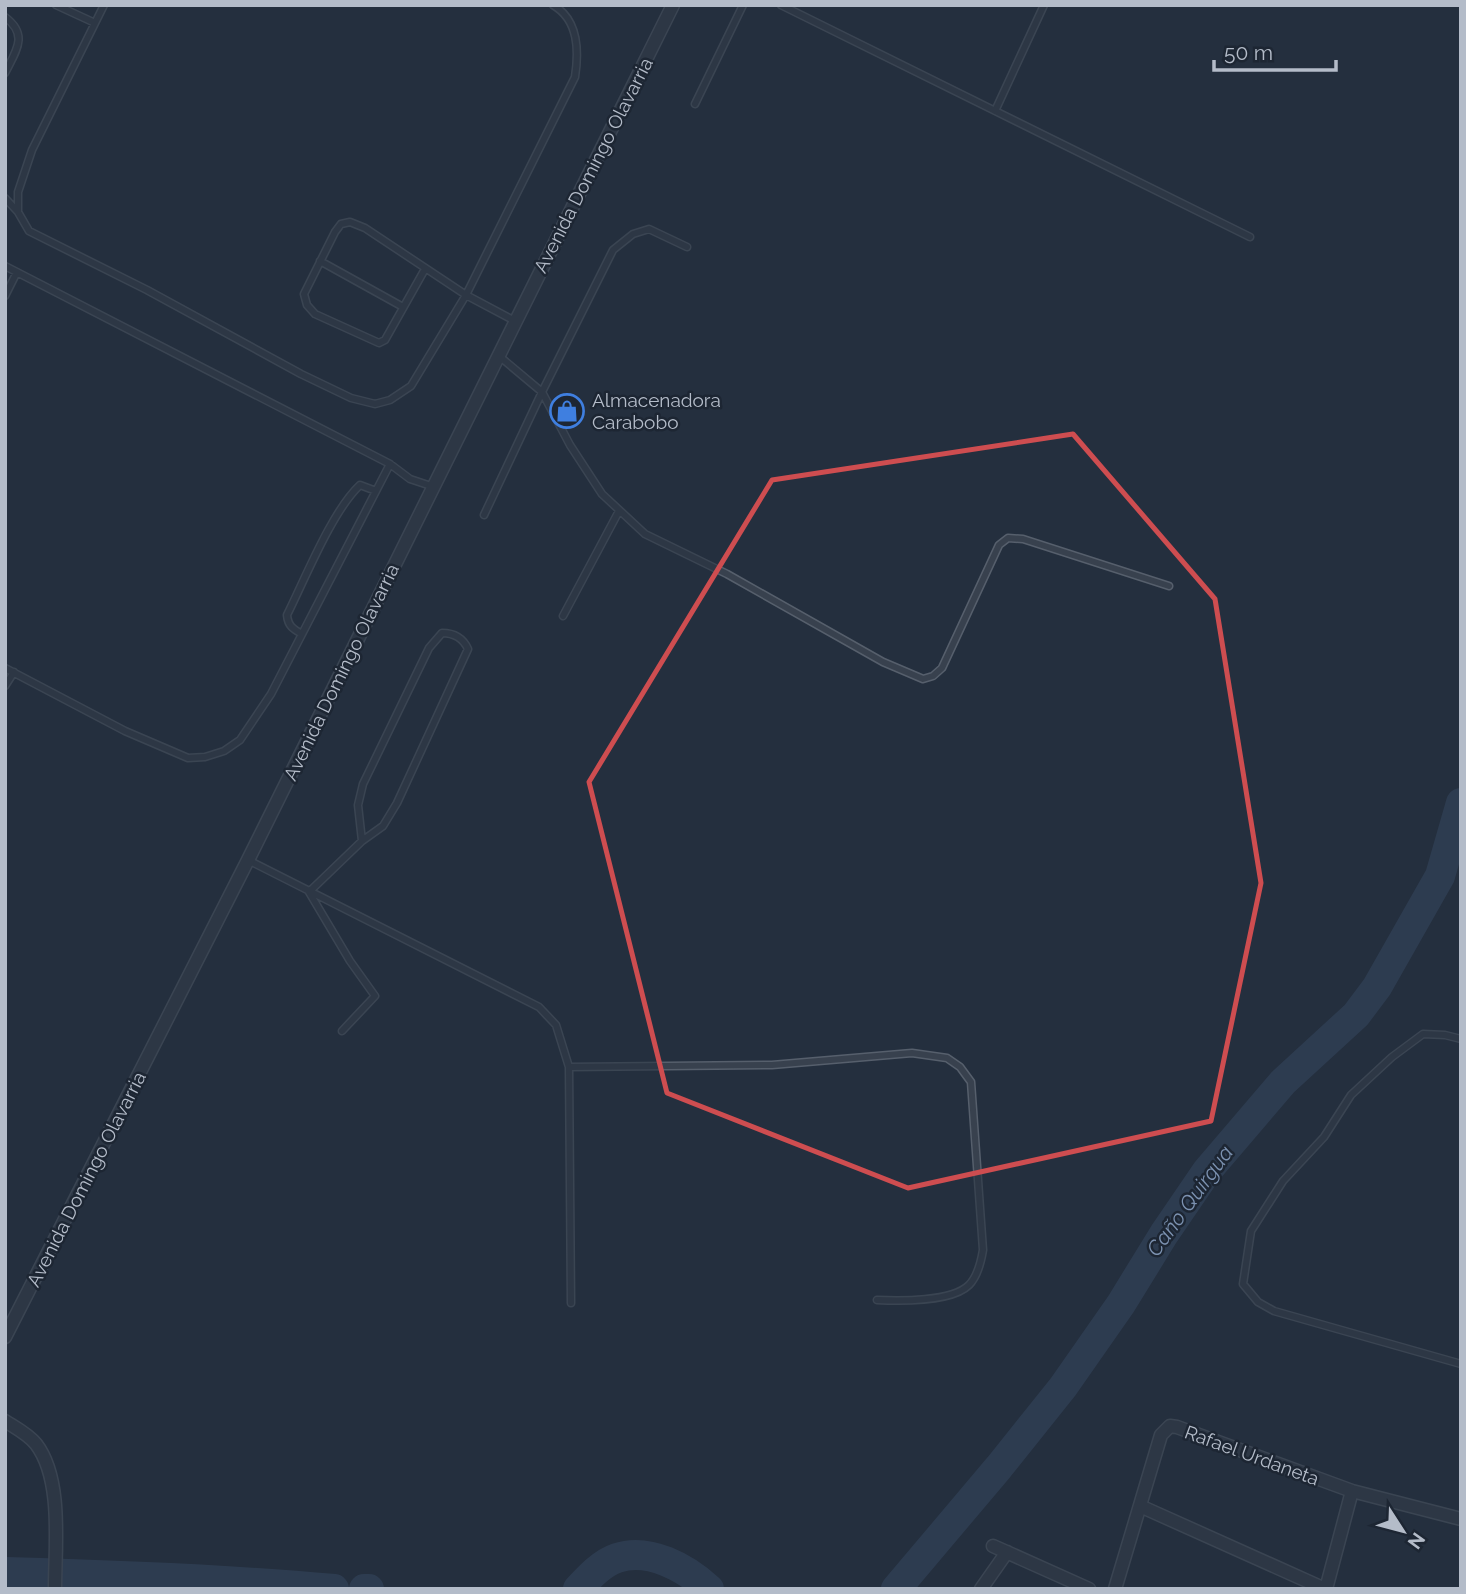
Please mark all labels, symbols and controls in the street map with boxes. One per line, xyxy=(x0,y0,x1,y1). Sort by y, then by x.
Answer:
scale bar xyxy=(1214,28,1336,72)
text: 50 m xyxy=(1224,40,1273,65)
street label: Avenida Domingo Olavarria xyxy=(529,54,657,276)
place label: Almacenadora Carabobo xyxy=(592,389,721,433)
shop icon: Almacenadora Carabobo xyxy=(548,392,586,430)
street label: Avenida Domingo Olavarria xyxy=(279,560,403,784)
street label: Avenida Domingo Olavarria xyxy=(22,1068,150,1290)
water label: Caño Quirgua xyxy=(1141,1140,1238,1261)
street label: Rafael Urdaneta xyxy=(1182,1420,1322,1490)
north arrow xyxy=(1368,1496,1438,1566)
text: N xyxy=(1404,1529,1430,1553)

